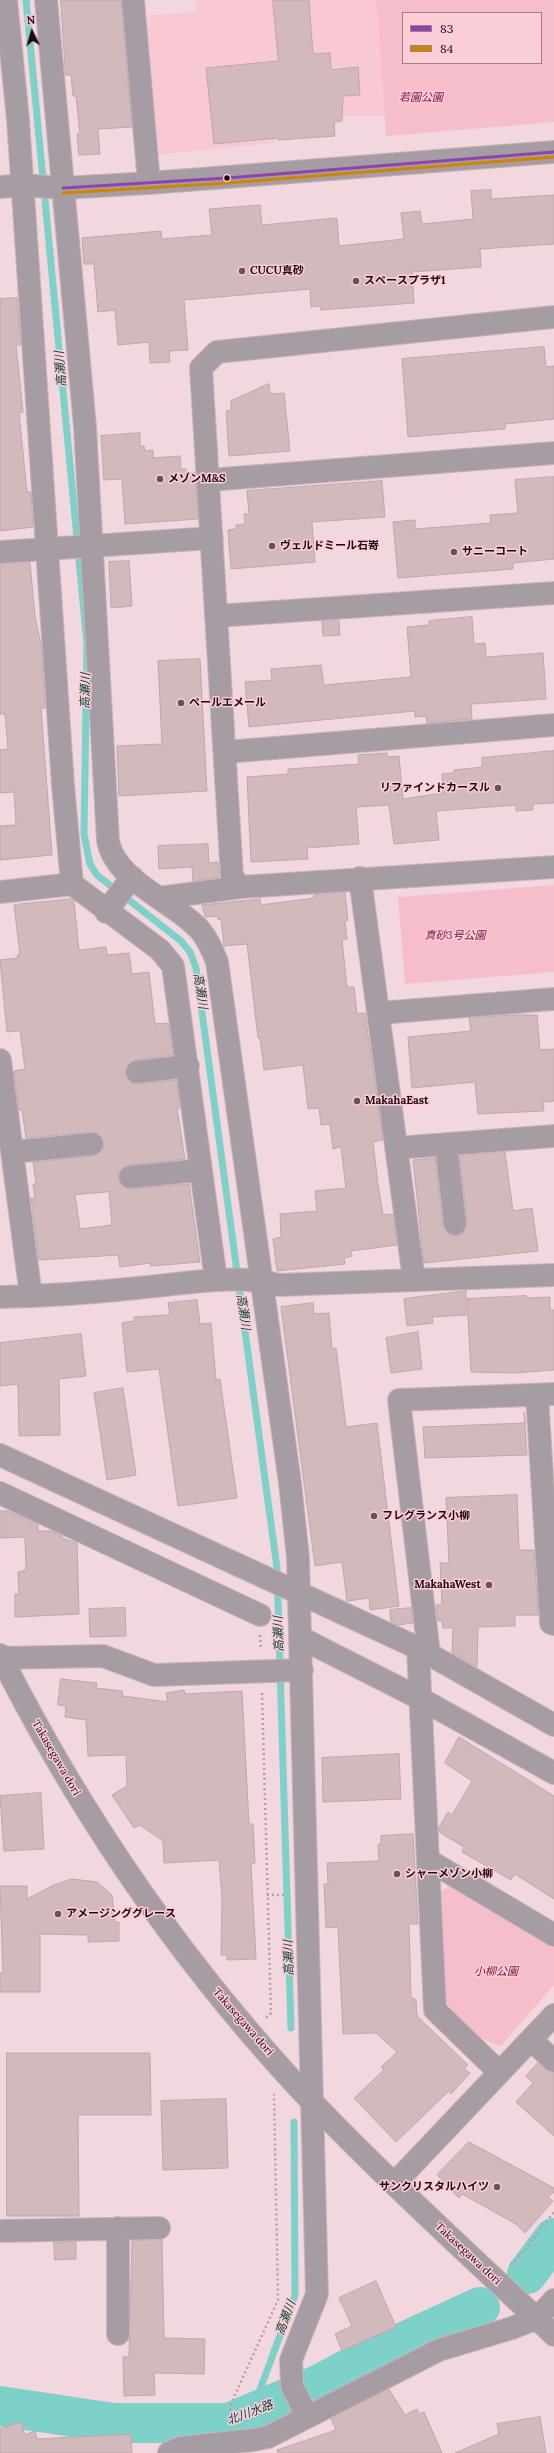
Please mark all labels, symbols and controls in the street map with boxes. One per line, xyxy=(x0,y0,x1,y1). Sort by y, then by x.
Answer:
north arrow xyxy=(12,12,52,52)
legend xyxy=(402,12,542,64)
text: N xyxy=(26,13,36,27)
text: 83 xyxy=(440,21,453,36)
text: 84 xyxy=(440,41,453,56)
park label: 若園公園 xyxy=(399,91,443,105)
unlabelled marker xyxy=(222,173,232,183)
place label: CUCU真砂 xyxy=(250,264,304,278)
marker: CUCU真砂 xyxy=(237,266,247,276)
place label: スペースプラザ1 xyxy=(364,274,445,288)
marker: スペースプラザ1 xyxy=(351,276,361,286)
water label: 高瀬川 xyxy=(52,350,70,388)
place label: メゾンM&S xyxy=(168,472,226,486)
marker: メゾンM&S xyxy=(155,474,165,484)
place label: ヴェルドミール石嵜 xyxy=(280,539,379,553)
marker: ヴェルドミール石嵜 xyxy=(267,541,277,551)
place label: サニーコート xyxy=(462,545,528,559)
marker: サニーコート xyxy=(449,547,459,557)
water label: 高瀬川 xyxy=(78,673,94,709)
place label: ペールエメール xyxy=(189,696,266,710)
marker: ペールエメール xyxy=(176,698,186,708)
place label: リファインドカースル xyxy=(380,781,490,795)
marker: リファインドカースル xyxy=(493,783,503,793)
park label: 真砂3号公園 xyxy=(425,929,485,943)
water label: 高瀬川 xyxy=(190,972,210,1010)
place label: MakahaEast xyxy=(365,1094,429,1108)
marker: MakahaEast xyxy=(352,1096,362,1106)
water label: 高瀬川 xyxy=(233,1293,253,1331)
place label: フレグランス小柳 xyxy=(382,1509,470,1523)
marker: フレグランス小柳 xyxy=(369,1511,379,1521)
place label: MakahaWest xyxy=(414,1578,481,1592)
marker: MakahaWest xyxy=(484,1580,494,1590)
water label: 高瀬川 xyxy=(271,1616,287,1652)
street label: Takasegawa dori xyxy=(29,1718,83,1798)
place label: シャーメゾン小柳 xyxy=(405,1867,493,1881)
marker: シャーメゾン小柳 xyxy=(392,1869,402,1879)
place label: アメージンググレース xyxy=(66,1907,176,1921)
marker: アメージンググレース xyxy=(53,1909,63,1919)
water label: 高瀬川 xyxy=(281,1940,297,1976)
park label: 小柳公園 xyxy=(474,1965,518,1979)
street label: Takasegawa dori xyxy=(210,1986,276,2058)
place label: サンクリスタルハイツ xyxy=(379,2180,489,2194)
marker: サンクリスタルハイツ xyxy=(492,2182,502,2192)
street label: Takasegawa dori xyxy=(432,2220,504,2288)
water label: 高瀬川 xyxy=(273,2299,299,2337)
water label: 北川水路 xyxy=(225,2398,275,2428)

